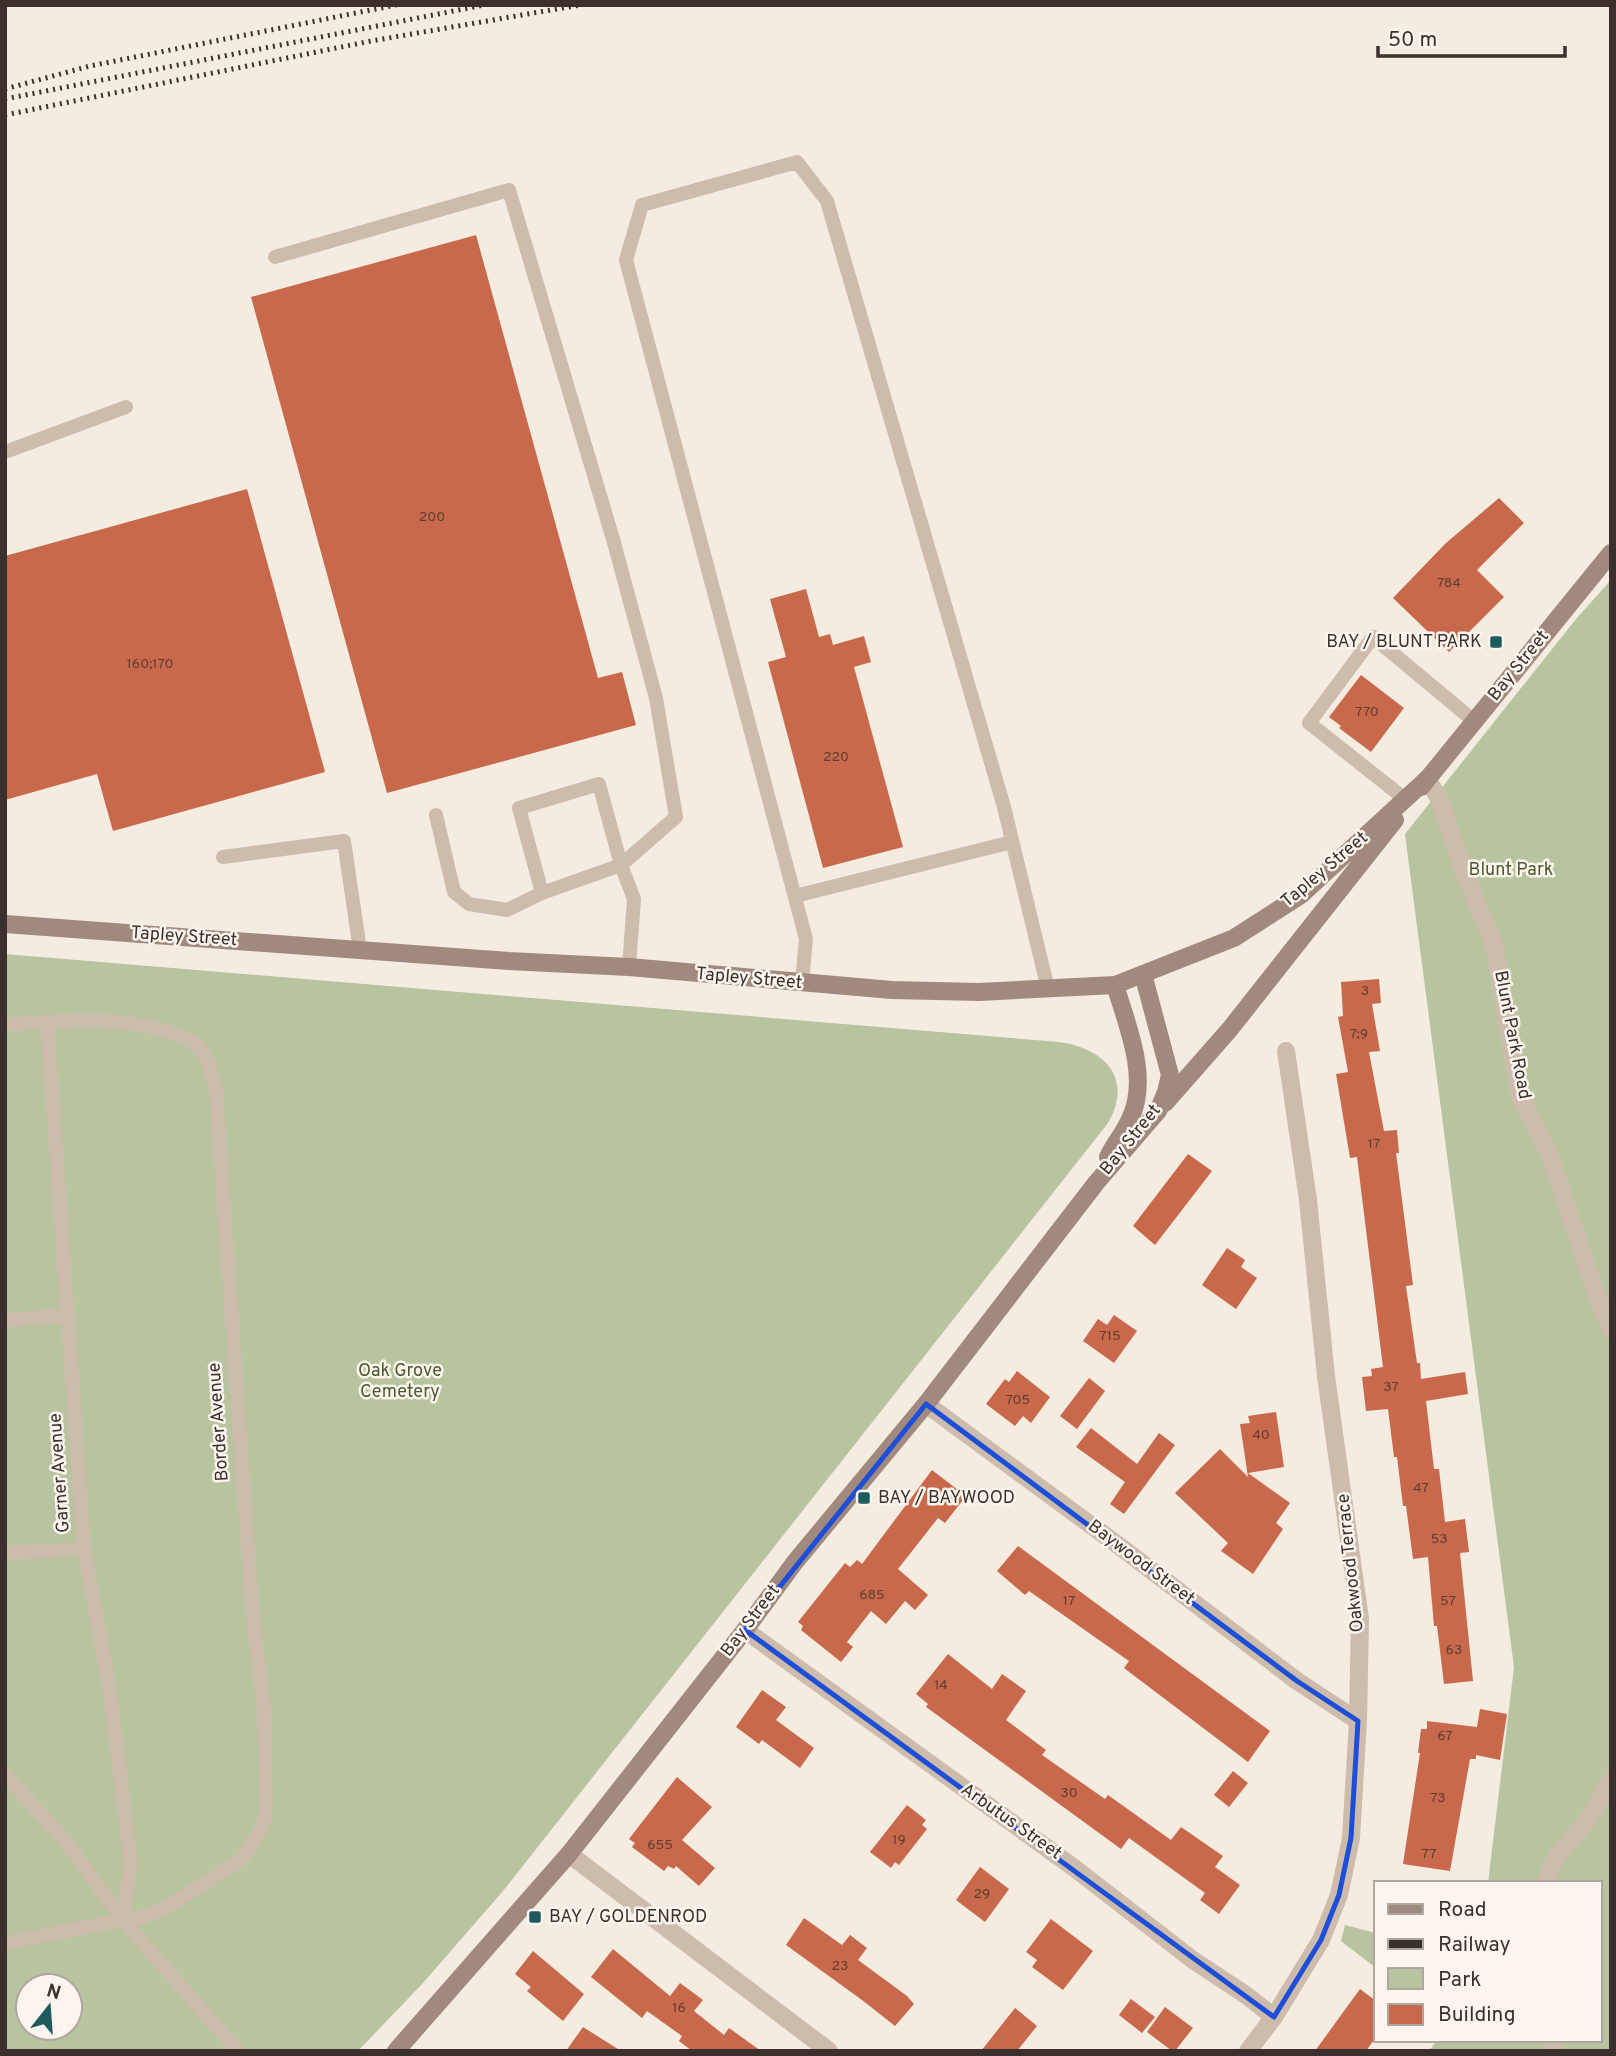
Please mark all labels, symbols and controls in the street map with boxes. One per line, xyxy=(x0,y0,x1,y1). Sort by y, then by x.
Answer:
scale bar xyxy=(1378,14,1565,58)
text: 50 m xyxy=(1388,27,1437,54)
house number: 200 xyxy=(419,509,445,526)
house number: 784 xyxy=(1437,575,1461,592)
street label: Bay Street xyxy=(1483,626,1555,706)
place label: BAY / BLUNT PARK xyxy=(1326,631,1482,654)
marker: BAY / BLUNT PARK xyxy=(1488,634,1504,650)
house number: 160;170 xyxy=(127,656,173,673)
house number: 770 xyxy=(1355,704,1379,721)
house number: 220 xyxy=(823,749,849,766)
street label: Tapley Street xyxy=(1277,827,1373,913)
park label: Blunt Park xyxy=(1469,859,1553,882)
street label: Tapley Street xyxy=(130,922,238,952)
street label: Tapley Street xyxy=(695,963,803,995)
street label: Blunt Park Road xyxy=(1488,969,1536,1101)
house number: 3 xyxy=(1361,983,1369,1000)
house number: 7;9 xyxy=(1350,1026,1368,1043)
street label: Bay Street xyxy=(1095,1100,1167,1180)
house number: 17 xyxy=(1368,1136,1380,1153)
house number: 715 xyxy=(1099,1328,1121,1345)
park label: Oak Grove Cemetery xyxy=(358,1360,442,1404)
street label: Border Avenue xyxy=(203,1362,235,1482)
house number: 37 xyxy=(1383,1379,1399,1396)
house number: 705 xyxy=(1006,1392,1030,1409)
street label: Garner Avenue xyxy=(44,1412,76,1534)
house number: 40 xyxy=(1252,1427,1270,1444)
house number: 47 xyxy=(1413,1480,1429,1497)
place label: BAY / BAYWOOD xyxy=(878,1487,1015,1510)
marker: BAY / BAYWOOD xyxy=(856,1490,872,1506)
street label: Oakwood Terrace xyxy=(1332,1492,1370,1634)
street label: Baywood Street xyxy=(1083,1515,1199,1611)
house number: 53 xyxy=(1430,1531,1448,1548)
street label: Bay Street xyxy=(716,1580,786,1662)
house number: 685 xyxy=(859,1587,885,1604)
house number: 17 xyxy=(1063,1593,1075,1610)
house number: 57 xyxy=(1440,1593,1456,1610)
house number: 63 xyxy=(1446,1642,1462,1659)
house number: 14 xyxy=(934,1677,948,1694)
house number: 67 xyxy=(1437,1728,1453,1745)
street label: Arbutus Street xyxy=(956,1779,1066,1865)
house number: 30 xyxy=(1060,1785,1078,1802)
house number: 73 xyxy=(1430,1790,1446,1807)
house number: 19 xyxy=(892,1832,906,1849)
house number: 655 xyxy=(647,1837,673,1854)
house number: 77 xyxy=(1421,1846,1437,1863)
legend xyxy=(1374,1881,1602,2042)
house number: 29 xyxy=(974,1886,990,1903)
text: Road xyxy=(1438,1897,1487,1924)
place label: BAY / GOLDENROD xyxy=(549,1906,707,1929)
marker: BAY / GOLDENROD xyxy=(527,1909,543,1925)
text: Railway xyxy=(1438,1932,1511,1959)
house number: 23 xyxy=(832,1958,849,1975)
text: Park xyxy=(1438,1967,1481,1994)
north arrow xyxy=(14,1972,84,2042)
text: N xyxy=(43,1979,63,2006)
house number: 16 xyxy=(672,2000,686,2017)
text: Building xyxy=(1438,2002,1516,2029)

